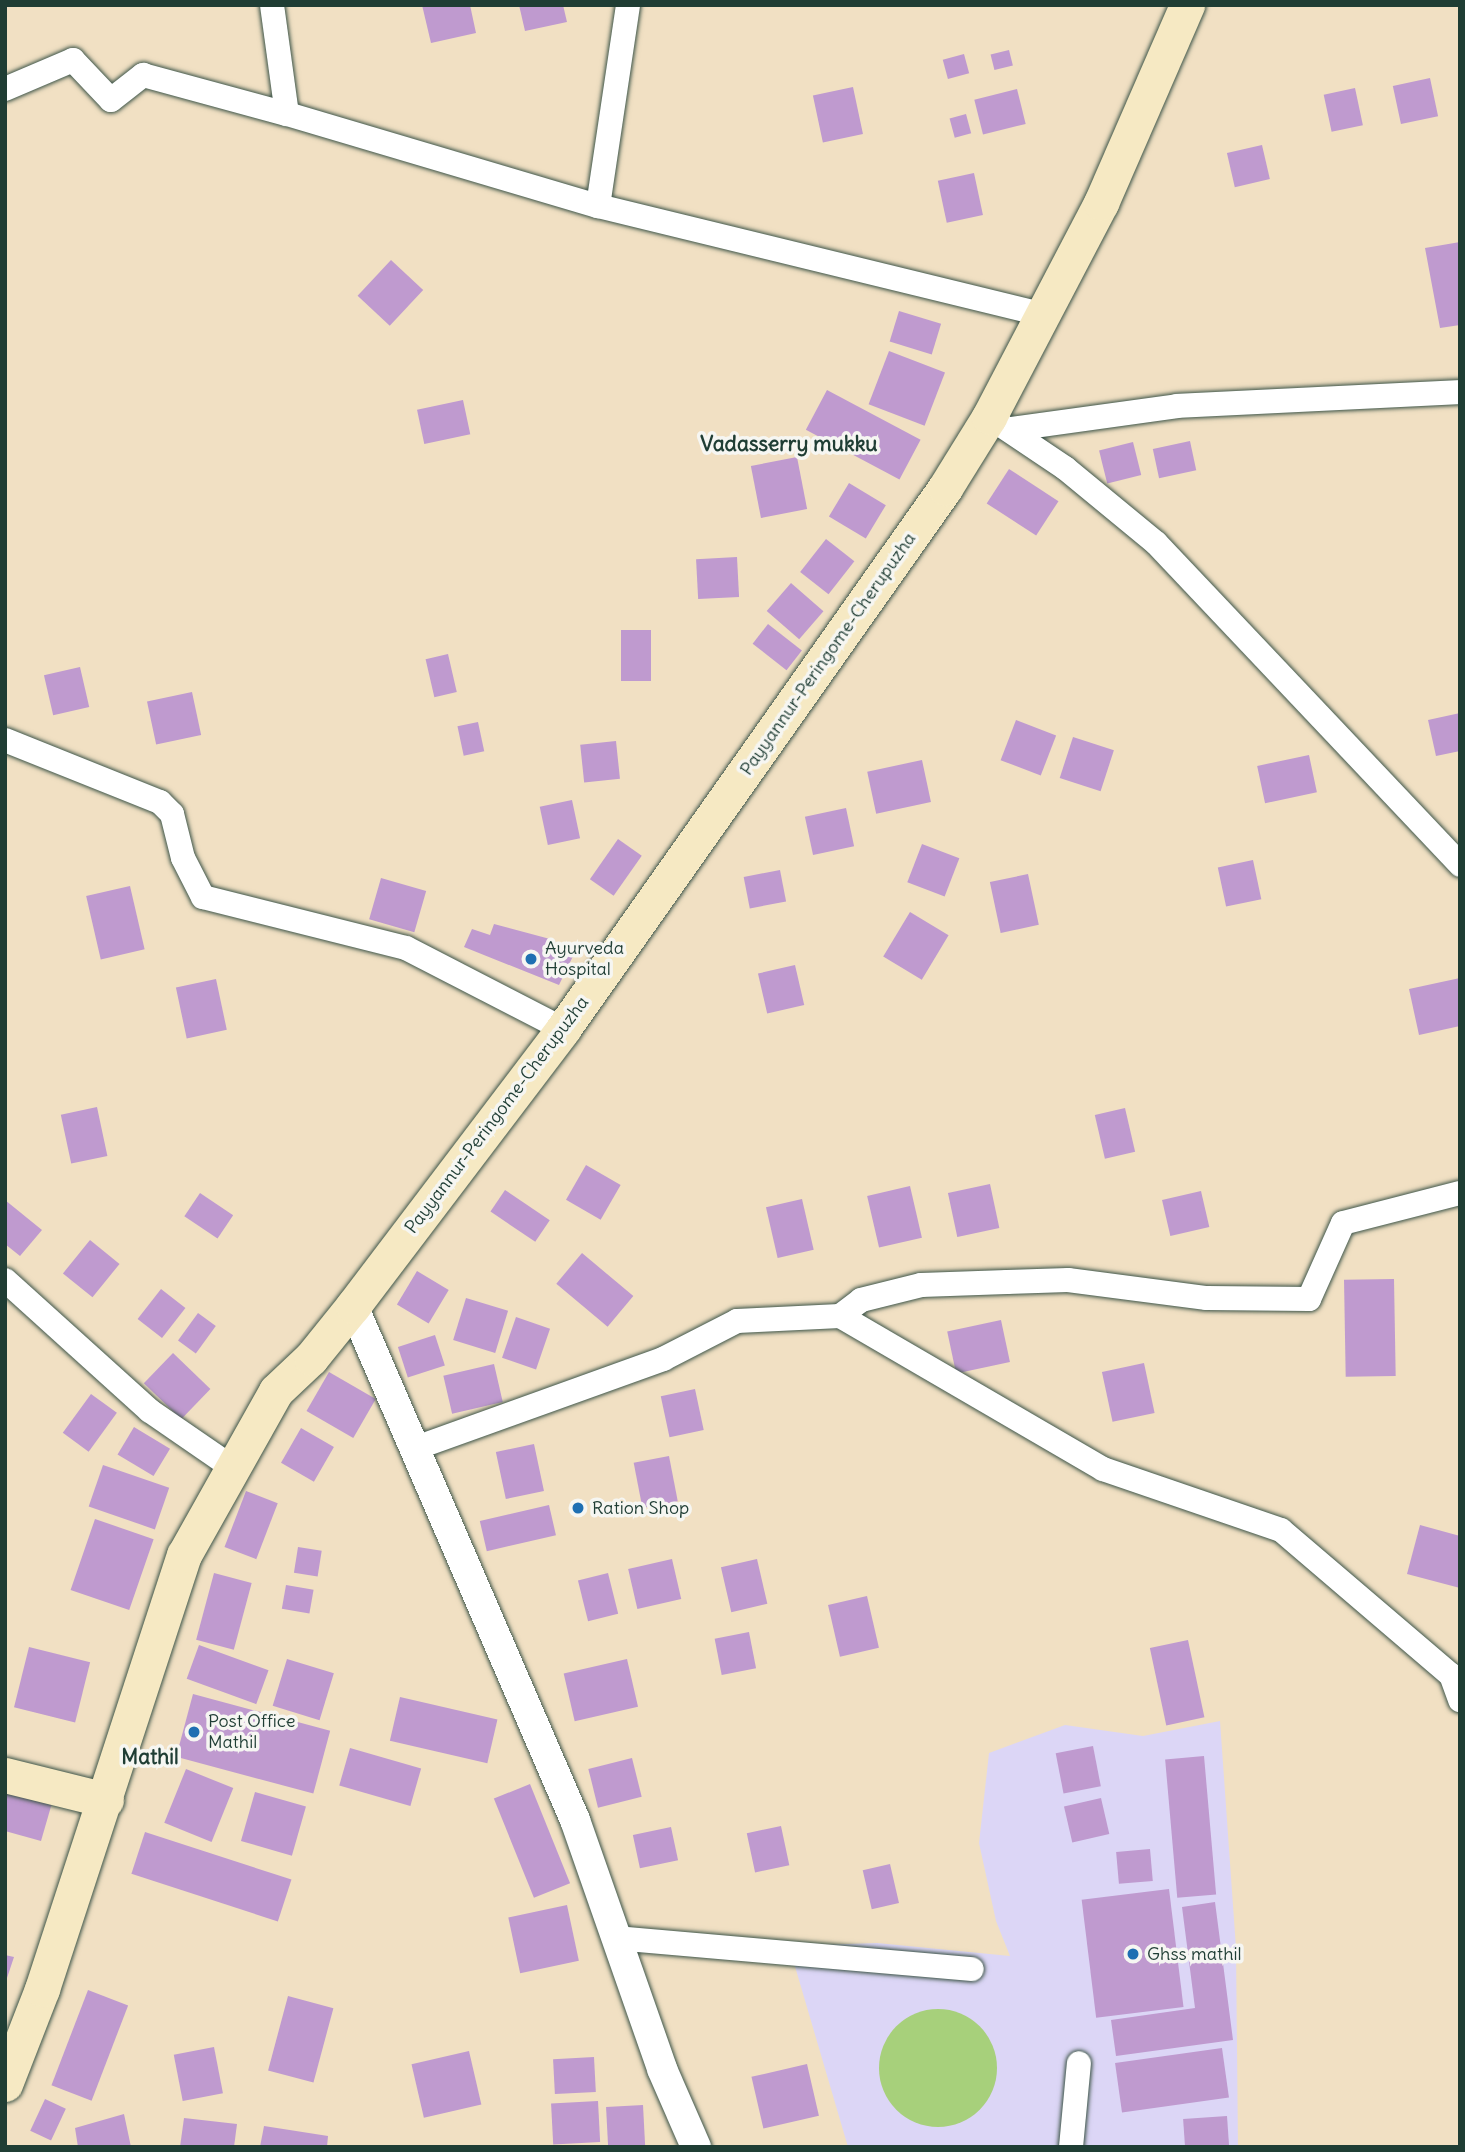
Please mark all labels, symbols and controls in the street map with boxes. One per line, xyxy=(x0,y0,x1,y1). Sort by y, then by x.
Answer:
district label: Vadasserry mukku xyxy=(700,431,878,457)
street label: Payyannur-Peringome-Cherupuzha xyxy=(736,528,920,780)
place label: Ayurveda Hospital xyxy=(545,938,624,981)
marker: Ayurveda Hospital xyxy=(523,951,539,967)
street label: Payyannur-Peringome-Cherupuzha xyxy=(401,992,593,1238)
place label: Ration Shop xyxy=(592,1497,689,1519)
marker: Ration Shop xyxy=(570,1500,586,1516)
place label: Post Office Mathil xyxy=(208,1711,295,1754)
marker: Post Office Mathil xyxy=(186,1724,202,1740)
district label: Mathil xyxy=(121,1744,179,1770)
place label: Ghss mathil xyxy=(1147,1943,1242,1965)
marker: Ghss mathil xyxy=(1125,1946,1141,1962)

